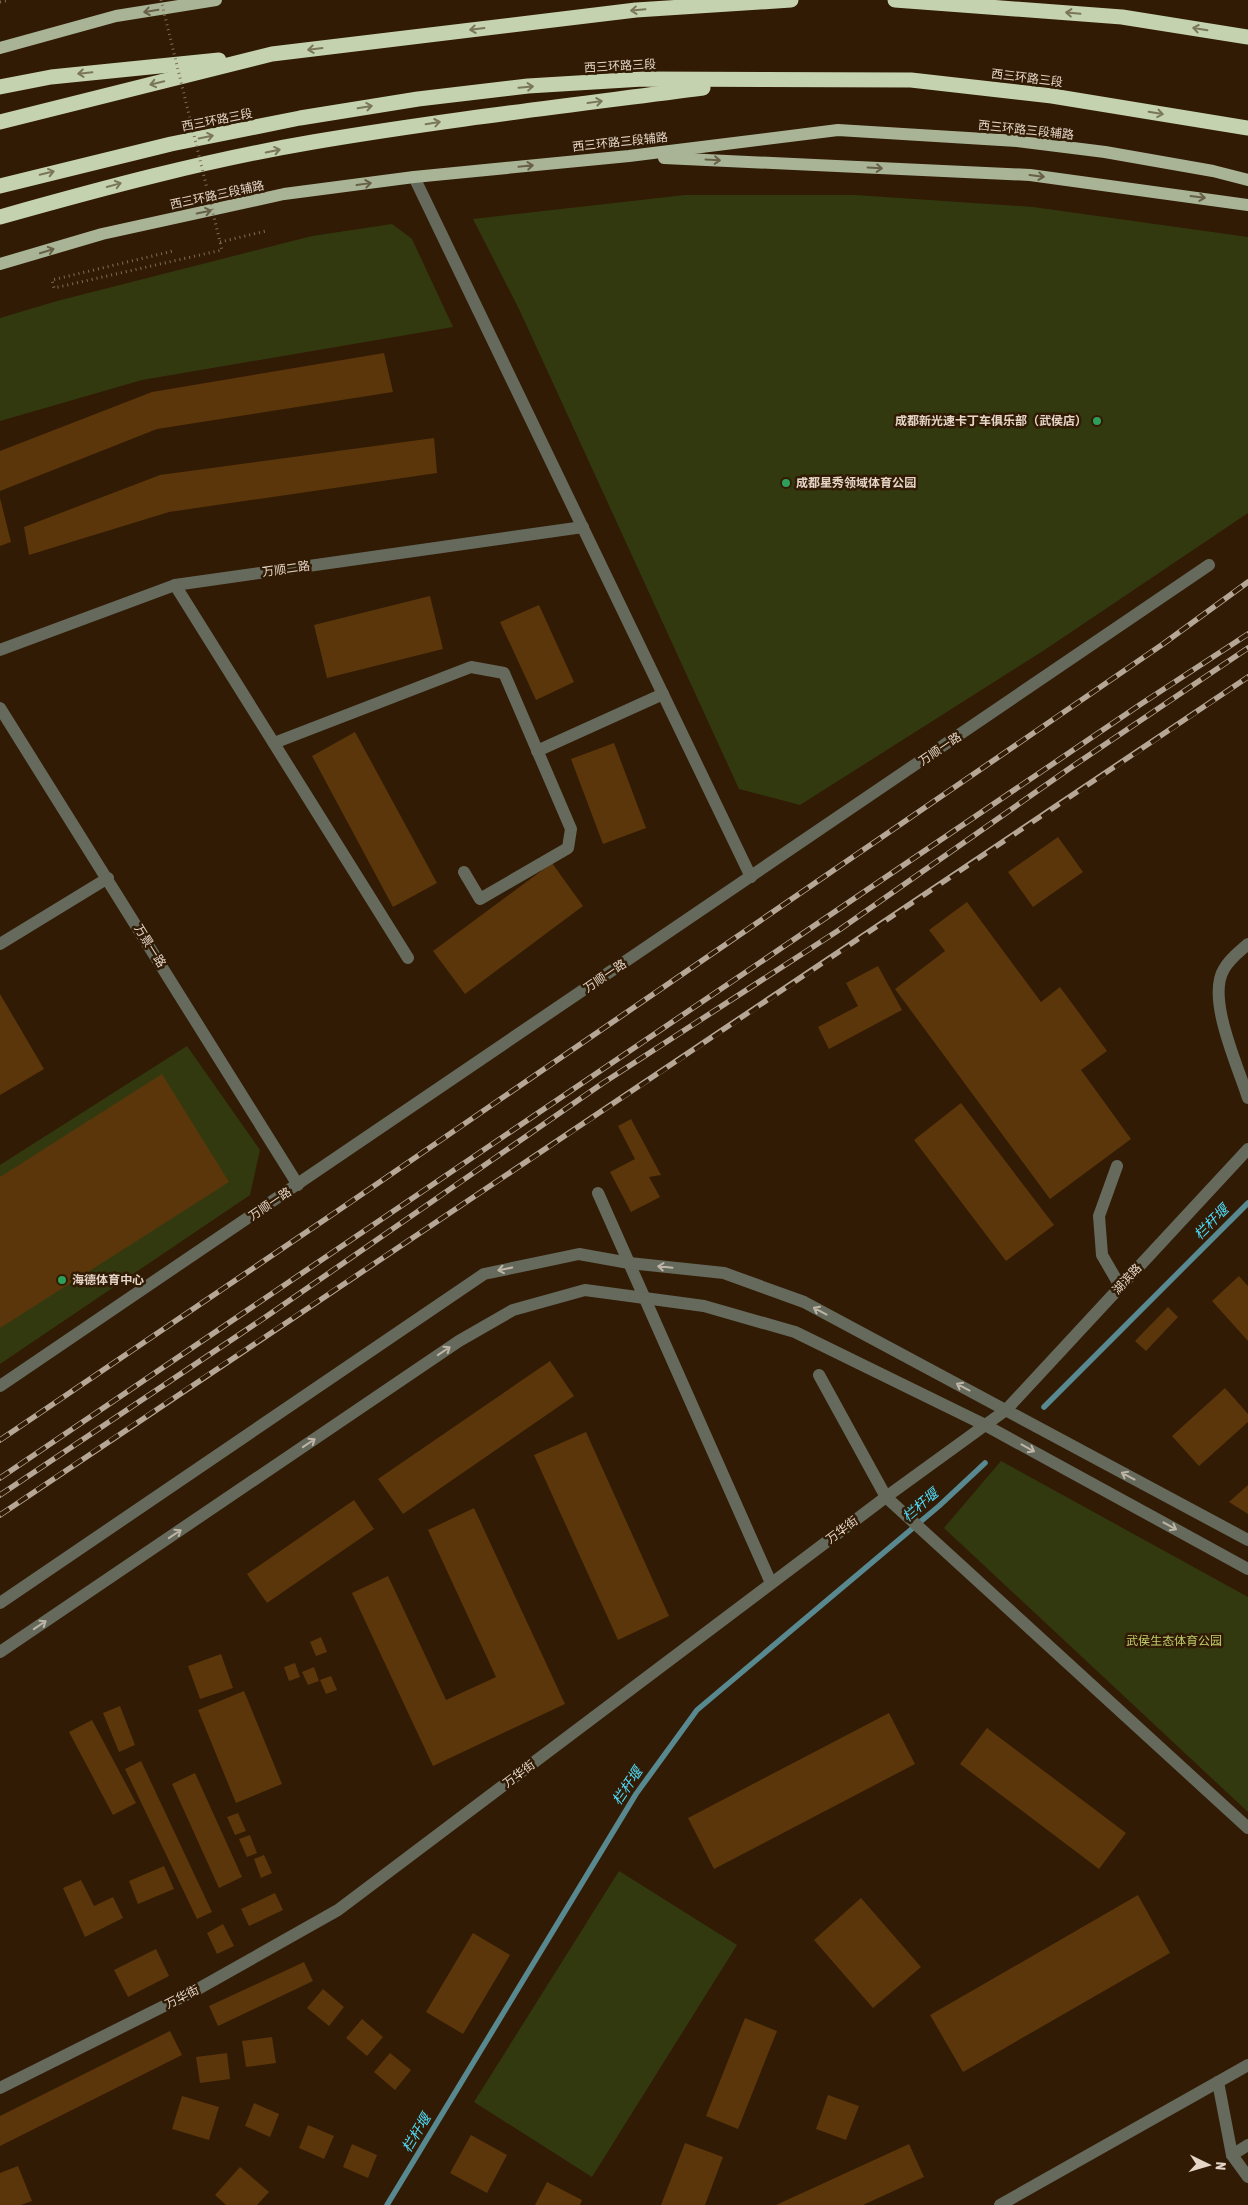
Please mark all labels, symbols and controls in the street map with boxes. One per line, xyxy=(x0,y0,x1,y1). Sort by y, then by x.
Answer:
one-way arrow xyxy=(630,5,646,15)
one-way arrow xyxy=(143,6,159,16)
one-way arrow xyxy=(1066,8,1082,18)
one-way arrow xyxy=(469,24,485,34)
one-way arrow xyxy=(1192,24,1208,34)
one-way arrow xyxy=(308,44,324,54)
street label: 西三环路三段 xyxy=(584,57,656,75)
street label: 西三环路三段 xyxy=(990,67,1064,89)
one-way arrow xyxy=(77,68,93,78)
one-way arrow xyxy=(149,79,165,88)
one-way arrow xyxy=(518,82,534,91)
one-way arrow xyxy=(586,97,602,107)
one-way arrow xyxy=(357,102,373,112)
street label: 西三环路三段 xyxy=(180,106,254,134)
one-way arrow xyxy=(1148,108,1164,118)
one-way arrow xyxy=(425,118,441,128)
street label: 西三环路三段辅路 xyxy=(978,118,1074,142)
street label: 西三环路三段辅路 xyxy=(572,130,668,154)
one-way arrow xyxy=(197,132,213,142)
one-way arrow xyxy=(265,146,281,155)
one-way arrow xyxy=(704,155,720,165)
one-way arrow xyxy=(518,161,534,171)
one-way arrow xyxy=(867,163,883,172)
one-way arrow xyxy=(39,168,55,177)
one-way arrow xyxy=(1029,171,1045,181)
street label: 西三环路三段辅路 xyxy=(169,178,265,212)
one-way arrow xyxy=(356,178,372,188)
one-way arrow xyxy=(106,180,122,190)
one-way arrow xyxy=(1190,192,1206,202)
one-way arrow xyxy=(196,207,212,216)
one-way arrow xyxy=(38,245,54,255)
place label: 成都新光速卡丁车俱乐部（武侯店） xyxy=(895,414,1087,428)
marker: 成都新光速卡丁车俱乐部（武侯店） xyxy=(1091,415,1103,427)
place label: 成都星秀领域体育公园 xyxy=(796,476,916,490)
marker: 成都星秀领域体育公园 xyxy=(780,477,792,489)
street label: 万顺二路 xyxy=(261,559,311,579)
street label: 万顺一路 xyxy=(916,730,964,768)
street label: 万景一路 xyxy=(131,922,169,970)
street label: 万顺一路 xyxy=(581,957,629,995)
street label: 万顺一路 xyxy=(246,1185,294,1223)
water label: 栏杆堰 xyxy=(1190,1200,1233,1243)
street label: 湖滨路 xyxy=(1110,1261,1144,1297)
one-way arrow xyxy=(657,1262,673,1271)
one-way arrow xyxy=(497,1265,513,1274)
place label: 海德体育中心 xyxy=(72,1273,144,1287)
marker: 海德体育中心 xyxy=(56,1274,68,1286)
one-way arrow xyxy=(812,1306,827,1316)
one-way arrow xyxy=(437,1346,451,1357)
one-way arrow xyxy=(956,1382,971,1391)
one-way arrow xyxy=(302,1438,316,1448)
one-way arrow xyxy=(1020,1444,1035,1453)
one-way arrow xyxy=(1121,1470,1136,1480)
water label: 栏杆堰 xyxy=(899,1484,943,1525)
street label: 万华街 xyxy=(823,1514,861,1546)
one-way arrow xyxy=(1163,1521,1178,1531)
one-way arrow xyxy=(168,1529,182,1539)
one-way arrow xyxy=(33,1620,47,1630)
park label: 武侯生态体育公园 xyxy=(1126,1634,1222,1648)
street label: 万华街 xyxy=(500,1758,538,1790)
water label: 栏杆堰 xyxy=(609,1762,646,1808)
street label: 万华街 xyxy=(163,1983,201,2011)
water label: 栏杆堰 xyxy=(398,2109,435,2155)
north arrow xyxy=(1183,2140,1233,2190)
text: N xyxy=(1213,2161,1229,2171)

